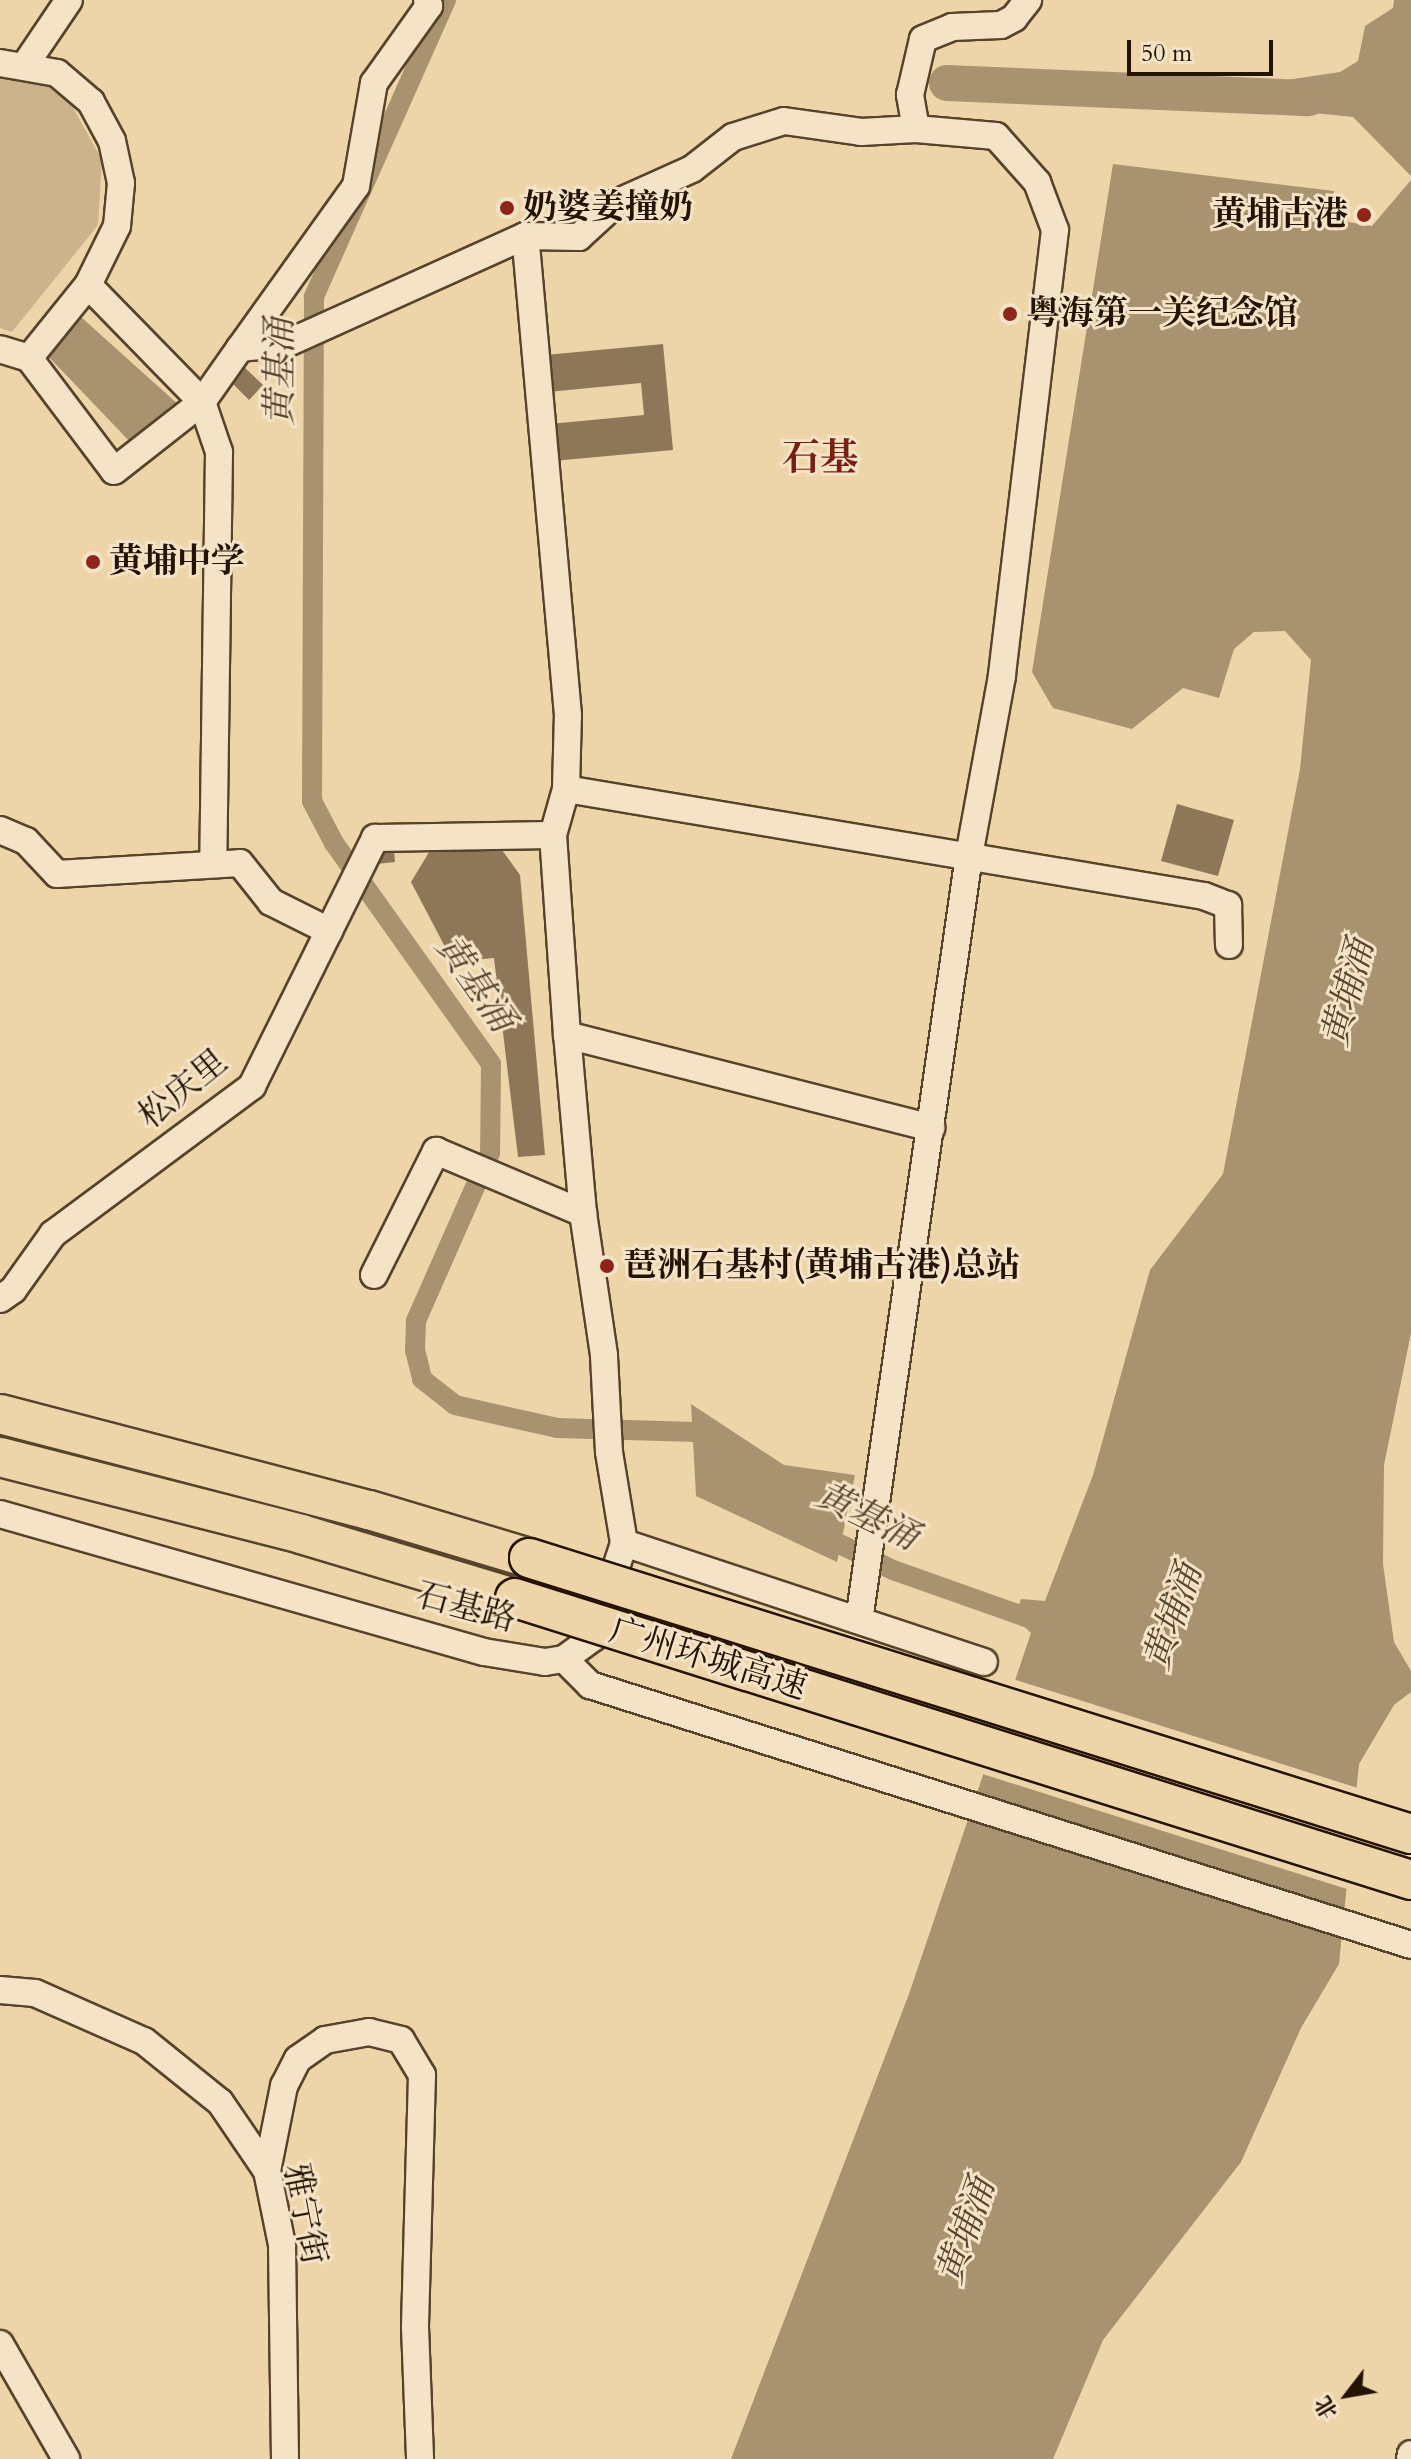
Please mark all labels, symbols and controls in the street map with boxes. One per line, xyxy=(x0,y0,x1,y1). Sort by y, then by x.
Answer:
scale bar xyxy=(1131,24,1277,74)
text: 50 m xyxy=(1141,37,1192,70)
place label: 奶婆姜撞奶 xyxy=(523,188,693,228)
place label: 黄埔古港 xyxy=(1212,195,1348,235)
marker: 奶婆姜撞奶 xyxy=(498,199,516,217)
marker: 黄埔古港 xyxy=(1355,206,1373,224)
place label: 粤海第一关纪念馆 xyxy=(1026,294,1298,334)
marker: 粤海第一关纪念馆 xyxy=(1001,305,1019,323)
water label: 黄基涌 xyxy=(258,318,302,426)
district label: 石基 xyxy=(782,436,858,482)
place label: 黄埔中学 xyxy=(109,542,245,582)
marker: 黄埔中学 xyxy=(84,553,102,571)
water label: 黄基涌 xyxy=(426,926,524,1040)
water label: 黄埔涌 xyxy=(1313,935,1383,1051)
street label: 松庆里 xyxy=(131,1041,235,1137)
place label: 琶洲石基村(黄埔古港)总站 xyxy=(623,1246,1020,1286)
marker: 琶洲石基村(黄埔古港)总站 xyxy=(598,1257,616,1275)
water label: 黄基涌 xyxy=(809,1473,925,1559)
water label: 黄埔涌 xyxy=(1135,1559,1211,1675)
street label: 石基路 xyxy=(411,1574,521,1640)
street label: 广州环城高速 xyxy=(604,1610,812,1708)
street label: 雅宁街 xyxy=(275,2160,335,2268)
water label: 黄埔涌 xyxy=(928,2173,1004,2289)
north arrow xyxy=(1307,2355,1387,2435)
text: 北 xyxy=(1308,2390,1345,2425)

